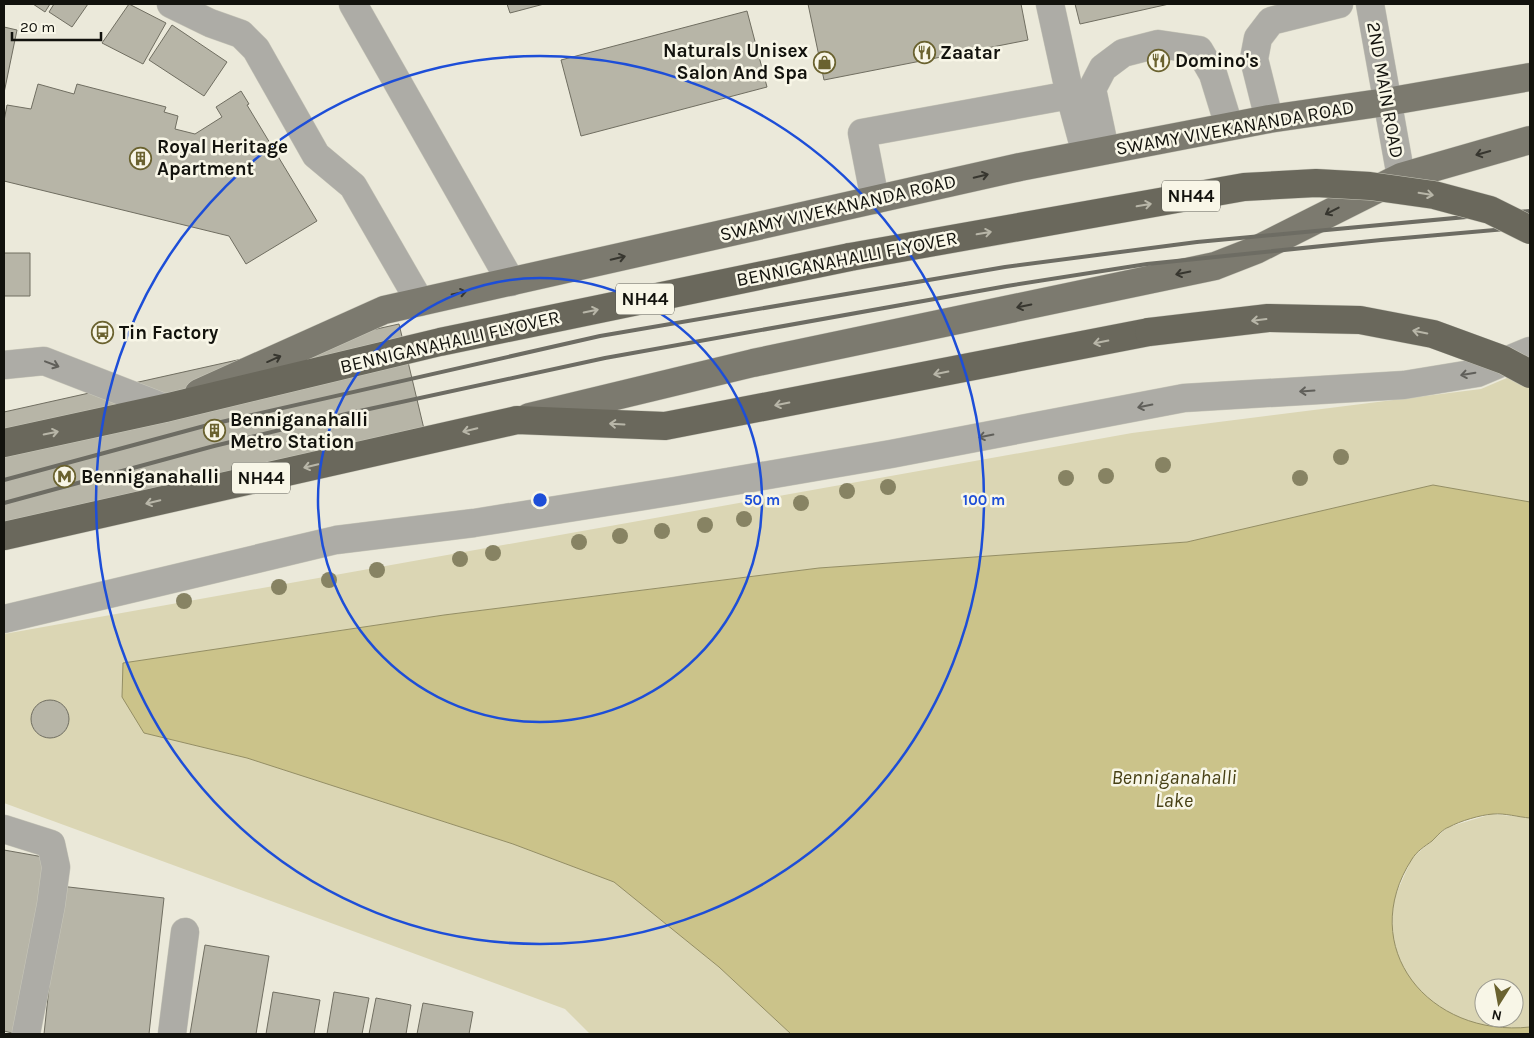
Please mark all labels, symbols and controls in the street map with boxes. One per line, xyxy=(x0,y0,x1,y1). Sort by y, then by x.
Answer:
scale bar xyxy=(12,10,101,42)
text: 20 m xyxy=(20,18,55,36)
street label: 2ND MAIN ROAD xyxy=(1362,20,1408,160)
place label: Naturals Unisex Salon And Spa xyxy=(663,40,808,84)
restaurant icon: Zaatar xyxy=(912,41,936,65)
place label: Zaatar xyxy=(940,42,1001,64)
restaurant icon: Domino's xyxy=(1147,49,1171,73)
shop icon: Naturals Unisex Salon And Spa xyxy=(812,50,836,74)
place label: Domino's xyxy=(1175,50,1259,72)
street label: SWAMY VIVEKANANDA ROAD xyxy=(1114,96,1356,160)
place label: Royal Heritage Apartment xyxy=(157,136,288,180)
building icon: Royal Heritage Apartment xyxy=(129,146,153,170)
one-way arrow xyxy=(1476,149,1492,159)
street label: SWAMY VIVEKANANDA ROAD xyxy=(718,170,958,246)
one-way arrow xyxy=(972,171,988,180)
road number: NH44 xyxy=(1162,180,1220,212)
one-way arrow xyxy=(1418,189,1434,199)
one-way arrow xyxy=(1135,199,1151,209)
one-way arrow xyxy=(1325,207,1340,217)
street label: BENNIGANAHALLI FLYOVER xyxy=(735,227,959,291)
one-way arrow xyxy=(975,228,991,237)
one-way arrow xyxy=(609,253,625,262)
one-way arrow xyxy=(1175,268,1191,278)
road number: NH44 xyxy=(616,284,674,314)
one-way arrow xyxy=(450,288,466,297)
one-way arrow xyxy=(1016,302,1032,311)
one-way arrow xyxy=(582,305,598,315)
street label: BENNIGANAHALLI FLYOVER xyxy=(338,306,562,378)
one-way arrow xyxy=(1251,315,1267,325)
bus stop icon: Tin Factory xyxy=(91,321,115,345)
place label: Tin Factory xyxy=(119,322,219,344)
one-way arrow xyxy=(1412,326,1428,336)
one-way arrow xyxy=(1093,337,1109,347)
one-way arrow xyxy=(266,354,281,364)
one-way arrow xyxy=(44,360,59,369)
one-way arrow xyxy=(934,368,950,378)
one-way arrow xyxy=(1461,369,1477,379)
one-way arrow xyxy=(1299,386,1315,395)
one-way arrow xyxy=(774,399,790,409)
one-way arrow xyxy=(1138,401,1154,411)
place label: Benniganahalli Metro Station xyxy=(230,409,368,453)
building icon: Benniganahalli Metro Station xyxy=(202,419,226,443)
one-way arrow xyxy=(609,420,625,429)
one-way arrow xyxy=(462,426,478,435)
one-way arrow xyxy=(43,428,59,437)
one-way arrow xyxy=(978,432,994,441)
road number: NH44 xyxy=(232,462,290,493)
one-way arrow xyxy=(304,462,320,471)
metro station icon: Benniganahalli xyxy=(53,465,77,489)
place label: Benniganahalli xyxy=(81,466,219,488)
centre of rings xyxy=(531,491,549,509)
text: 50 m xyxy=(744,491,780,509)
text: 100 m xyxy=(963,491,1005,509)
one-way arrow xyxy=(145,498,161,507)
water label: Benniganahalli Lake xyxy=(1111,766,1237,812)
north arrow xyxy=(1474,978,1524,1028)
text: N xyxy=(1490,1006,1503,1025)

